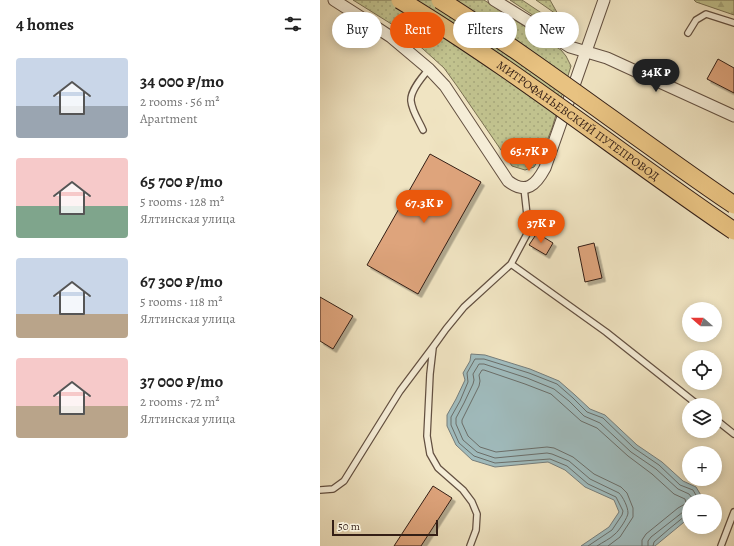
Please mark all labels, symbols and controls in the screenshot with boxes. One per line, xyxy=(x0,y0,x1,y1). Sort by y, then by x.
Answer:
chip: Buy xyxy=(332,12,382,48)
chip: Rent xyxy=(390,12,445,48)
chip: Filters xyxy=(453,12,517,48)
chip: New xyxy=(525,12,579,48)
text: 4 homes xyxy=(16,13,74,36)
icon: filters xyxy=(282,13,304,35)
street label: МИТРОФАНЬЕВСКИЙ ПУТЕПРОВОД xyxy=(493,57,663,184)
pin: 34K ₽ xyxy=(628,59,684,93)
text: 34K ₽ xyxy=(641,63,671,80)
text: 34 000 ₽/mo xyxy=(140,70,224,93)
icon: home xyxy=(48,74,96,122)
text: 2 rooms · 56 m² xyxy=(140,93,220,110)
text: Apartment xyxy=(140,110,198,127)
pin: 65.7K ₽ xyxy=(492,138,566,172)
text: 65.7K ₽ xyxy=(510,142,548,159)
text: 65 700 ₽/mo xyxy=(140,170,223,193)
icon: home xyxy=(48,174,96,222)
pin: 67.3K ₽ xyxy=(387,190,461,224)
text: 5 rooms · 128 m² xyxy=(140,193,224,210)
text: 67.3K ₽ xyxy=(405,194,443,211)
text: Ялтинская улица xyxy=(140,210,236,227)
pin: 37K ₽ xyxy=(513,210,569,244)
text: 37K ₽ xyxy=(527,214,555,231)
text: 67 300 ₽/mo xyxy=(140,270,223,293)
icon: home xyxy=(48,274,96,322)
text: 5 rooms · 118 m² xyxy=(140,293,223,310)
north arrow xyxy=(682,302,722,342)
map controls xyxy=(682,302,722,534)
text: Ялтинская улица xyxy=(140,310,236,327)
button: locate xyxy=(682,350,722,390)
text: 37 000 ₽/mo xyxy=(140,370,223,393)
icon: home xyxy=(48,374,96,422)
text: 2 rooms · 72 m² xyxy=(140,393,220,410)
button: layers xyxy=(682,398,722,438)
text: Ялтинская улица xyxy=(140,410,236,427)
button: + xyxy=(682,446,722,486)
button: − xyxy=(682,494,722,534)
scale bar xyxy=(332,518,438,537)
text: 50 m xyxy=(338,519,360,534)

